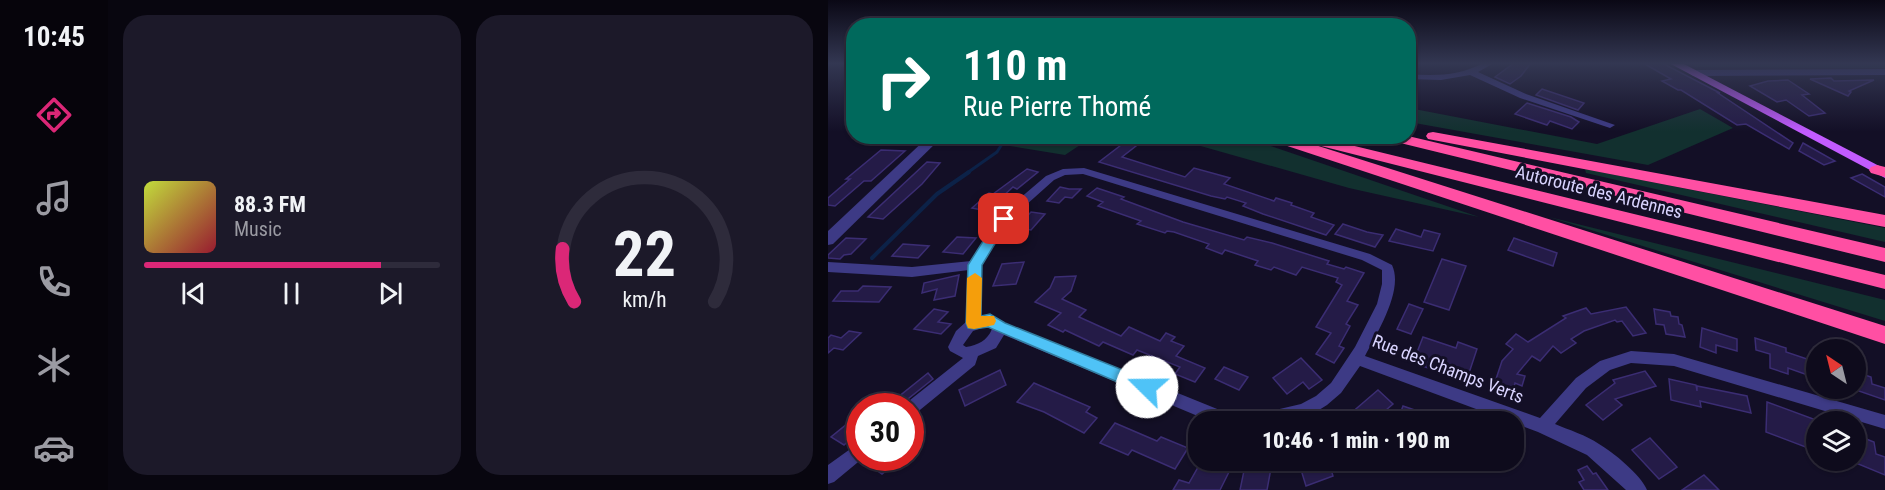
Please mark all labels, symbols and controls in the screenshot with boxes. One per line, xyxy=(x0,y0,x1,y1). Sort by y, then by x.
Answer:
text: 10:45 xyxy=(23,21,85,53)
text: 110 m xyxy=(963,41,1068,90)
icon: right xyxy=(864,42,942,120)
text: Rue Pierre Thomé xyxy=(963,91,1151,123)
icon: directions xyxy=(33,94,75,136)
street label: Autoroute des Ardennes xyxy=(1514,161,1685,222)
icon: music xyxy=(33,177,75,219)
text: 88.3 FM xyxy=(234,192,306,217)
pin xyxy=(978,193,1029,244)
icon: arrive xyxy=(987,202,1020,235)
text: Music xyxy=(234,217,282,241)
text: 22 xyxy=(613,218,676,291)
icon: phone xyxy=(33,261,75,303)
icon: previous xyxy=(177,277,210,310)
icon: pause xyxy=(275,277,308,310)
icon: next xyxy=(374,277,407,310)
text: km/h xyxy=(622,287,666,312)
street label: Rue des Champs Verts xyxy=(1370,330,1527,407)
north arrow xyxy=(1806,339,1866,399)
map controls xyxy=(1806,339,1866,471)
icon: climate xyxy=(33,344,75,386)
position arrow xyxy=(1115,355,1179,419)
speed limit sign: 30 xyxy=(846,393,924,471)
button: layers xyxy=(1806,411,1866,471)
icon: car xyxy=(33,427,75,469)
text: 10:46 · 1 min · 190 m xyxy=(1262,428,1450,453)

